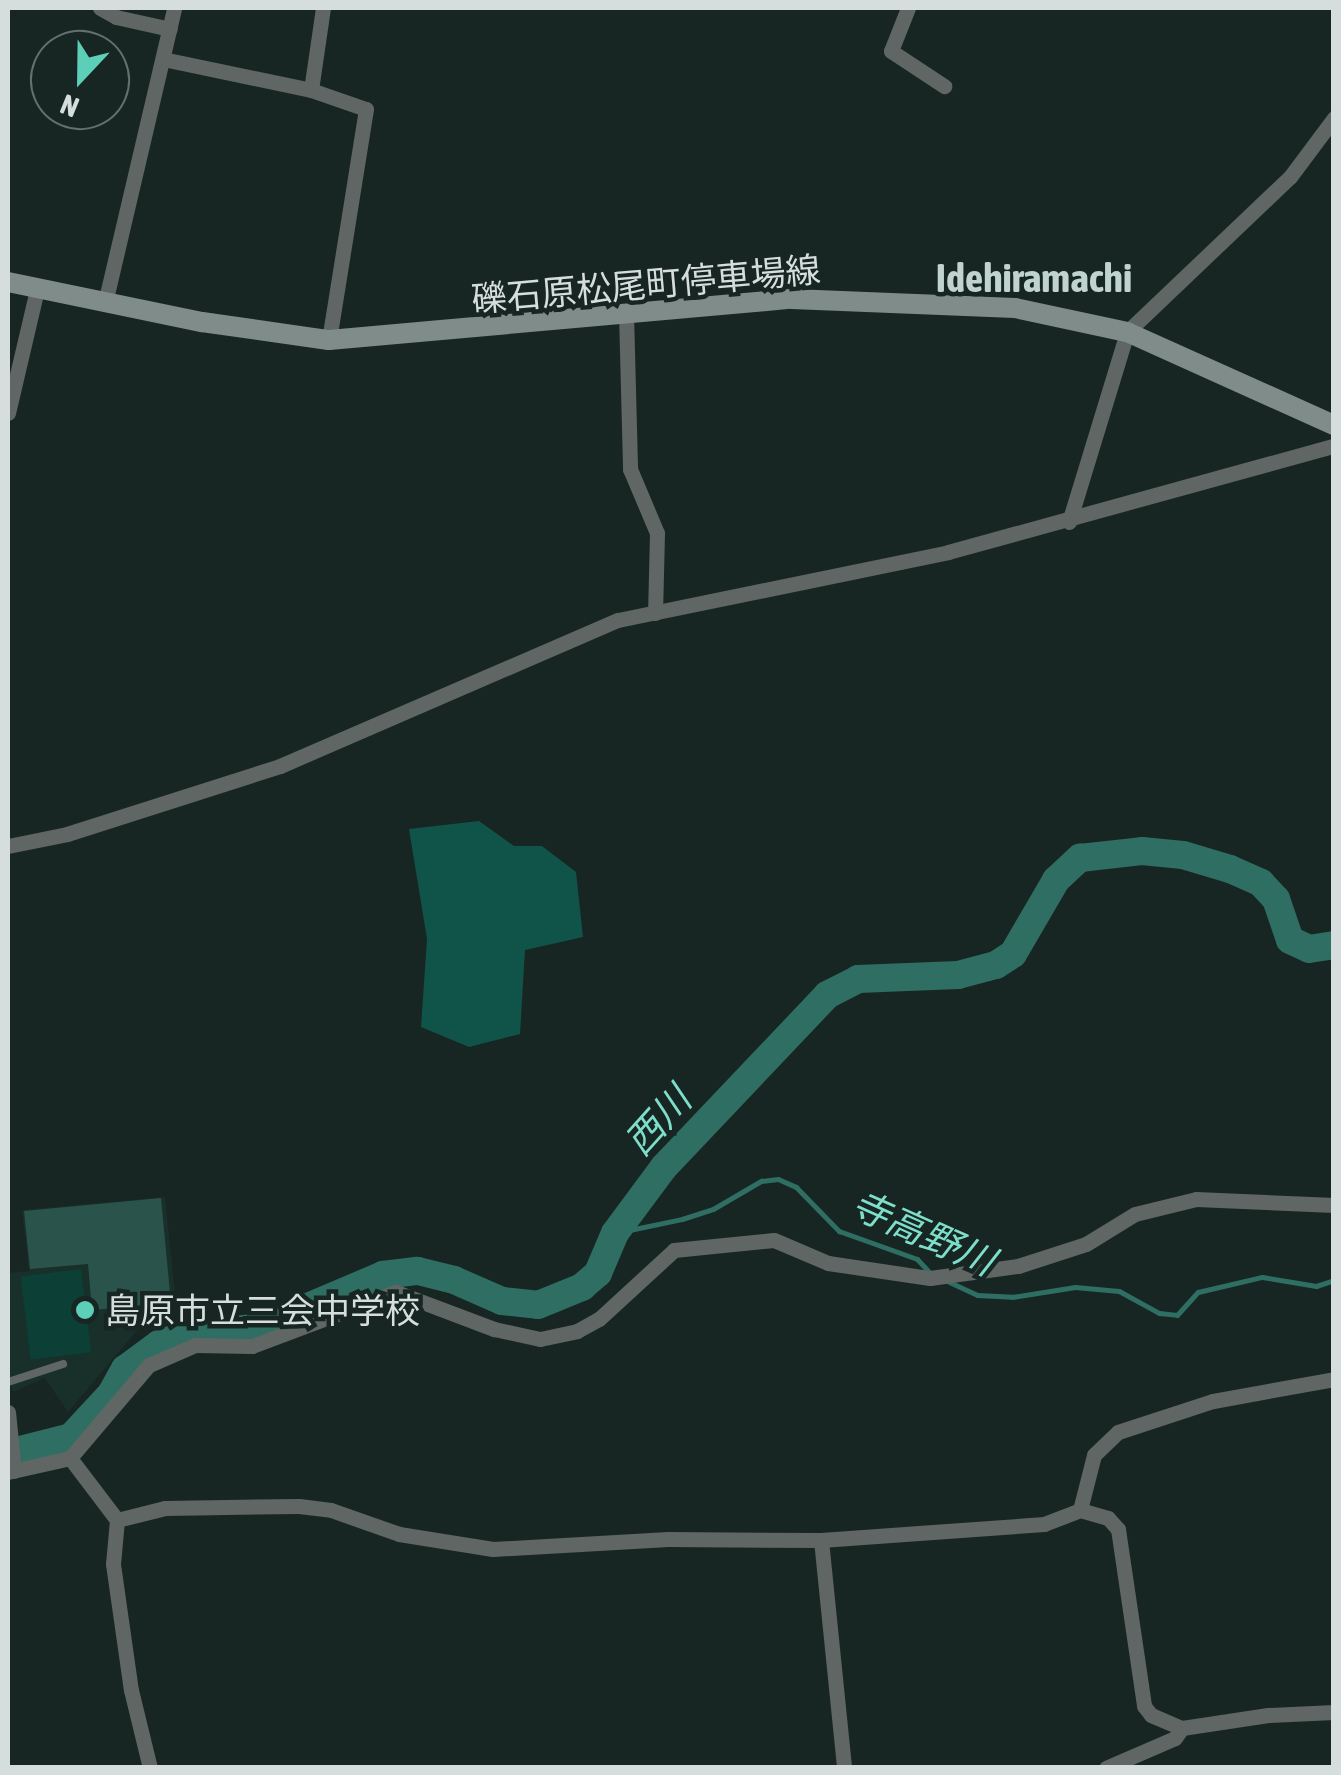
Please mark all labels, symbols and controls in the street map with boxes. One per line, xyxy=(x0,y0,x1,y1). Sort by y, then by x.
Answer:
north arrow xyxy=(30,30,130,130)
text: N xyxy=(56,88,83,124)
street label: 礫石原松尾町停車場線 xyxy=(470,248,822,320)
district label: Idehiramachi xyxy=(936,254,1132,302)
water label: 西川 xyxy=(616,1078,700,1164)
water label: 寺高野川 xyxy=(844,1181,1002,1285)
place label: 島原市立三会中学校 xyxy=(105,1289,420,1331)
marker: 島原市立三会中学校 xyxy=(74,1299,96,1321)

